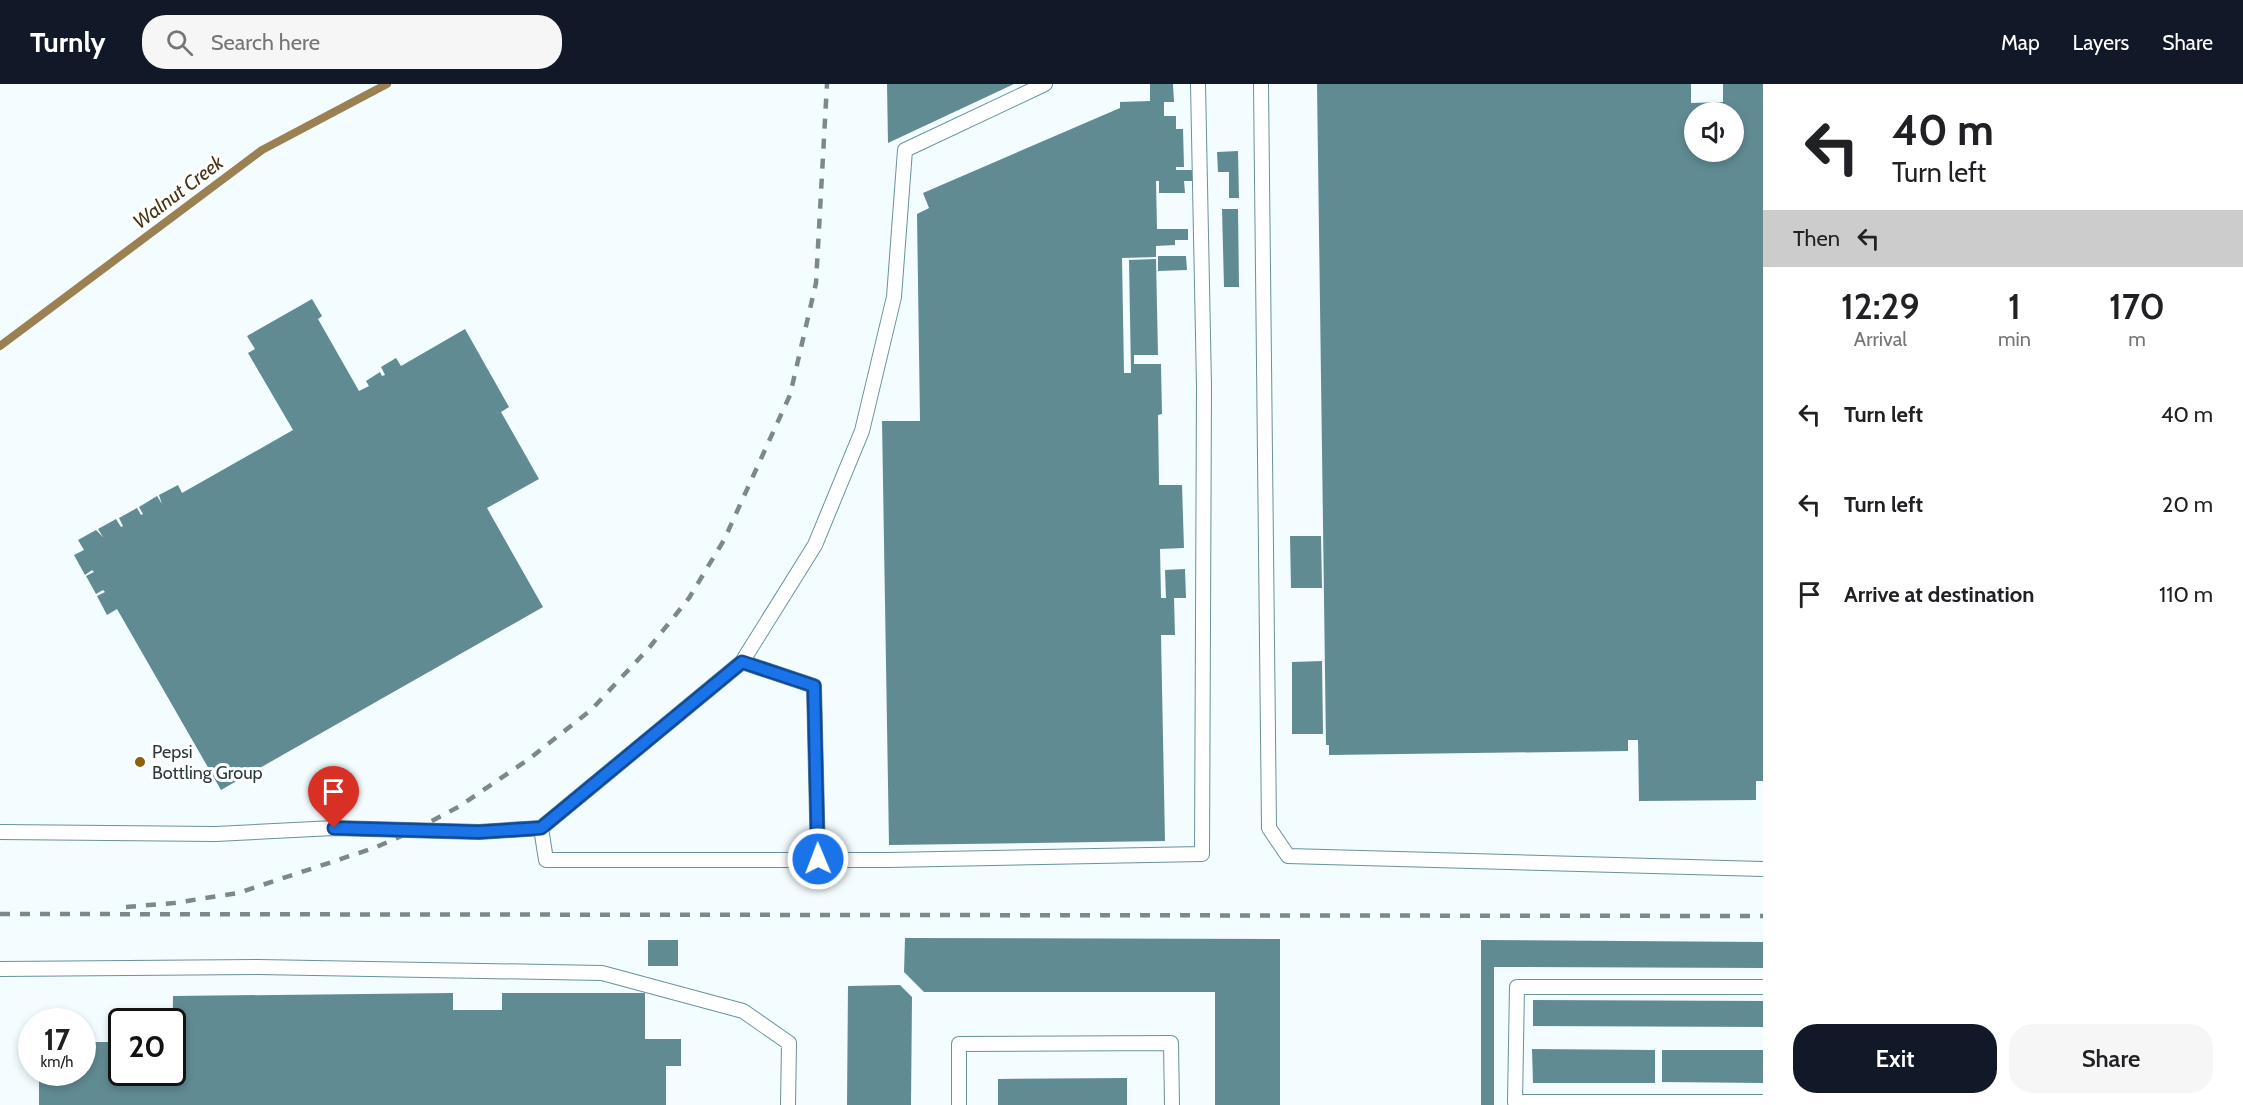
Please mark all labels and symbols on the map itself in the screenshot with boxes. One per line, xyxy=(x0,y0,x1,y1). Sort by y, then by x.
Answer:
water label: Walnut Creek xyxy=(128,149,229,234)
place label: Pepsi Bottling Group xyxy=(152,741,263,784)
marker: Pepsi Bottling Group xyxy=(133,755,147,769)
pin xyxy=(308,766,359,828)
position arrow xyxy=(786,827,850,891)
speed limit sign: 20 xyxy=(108,1008,186,1086)

